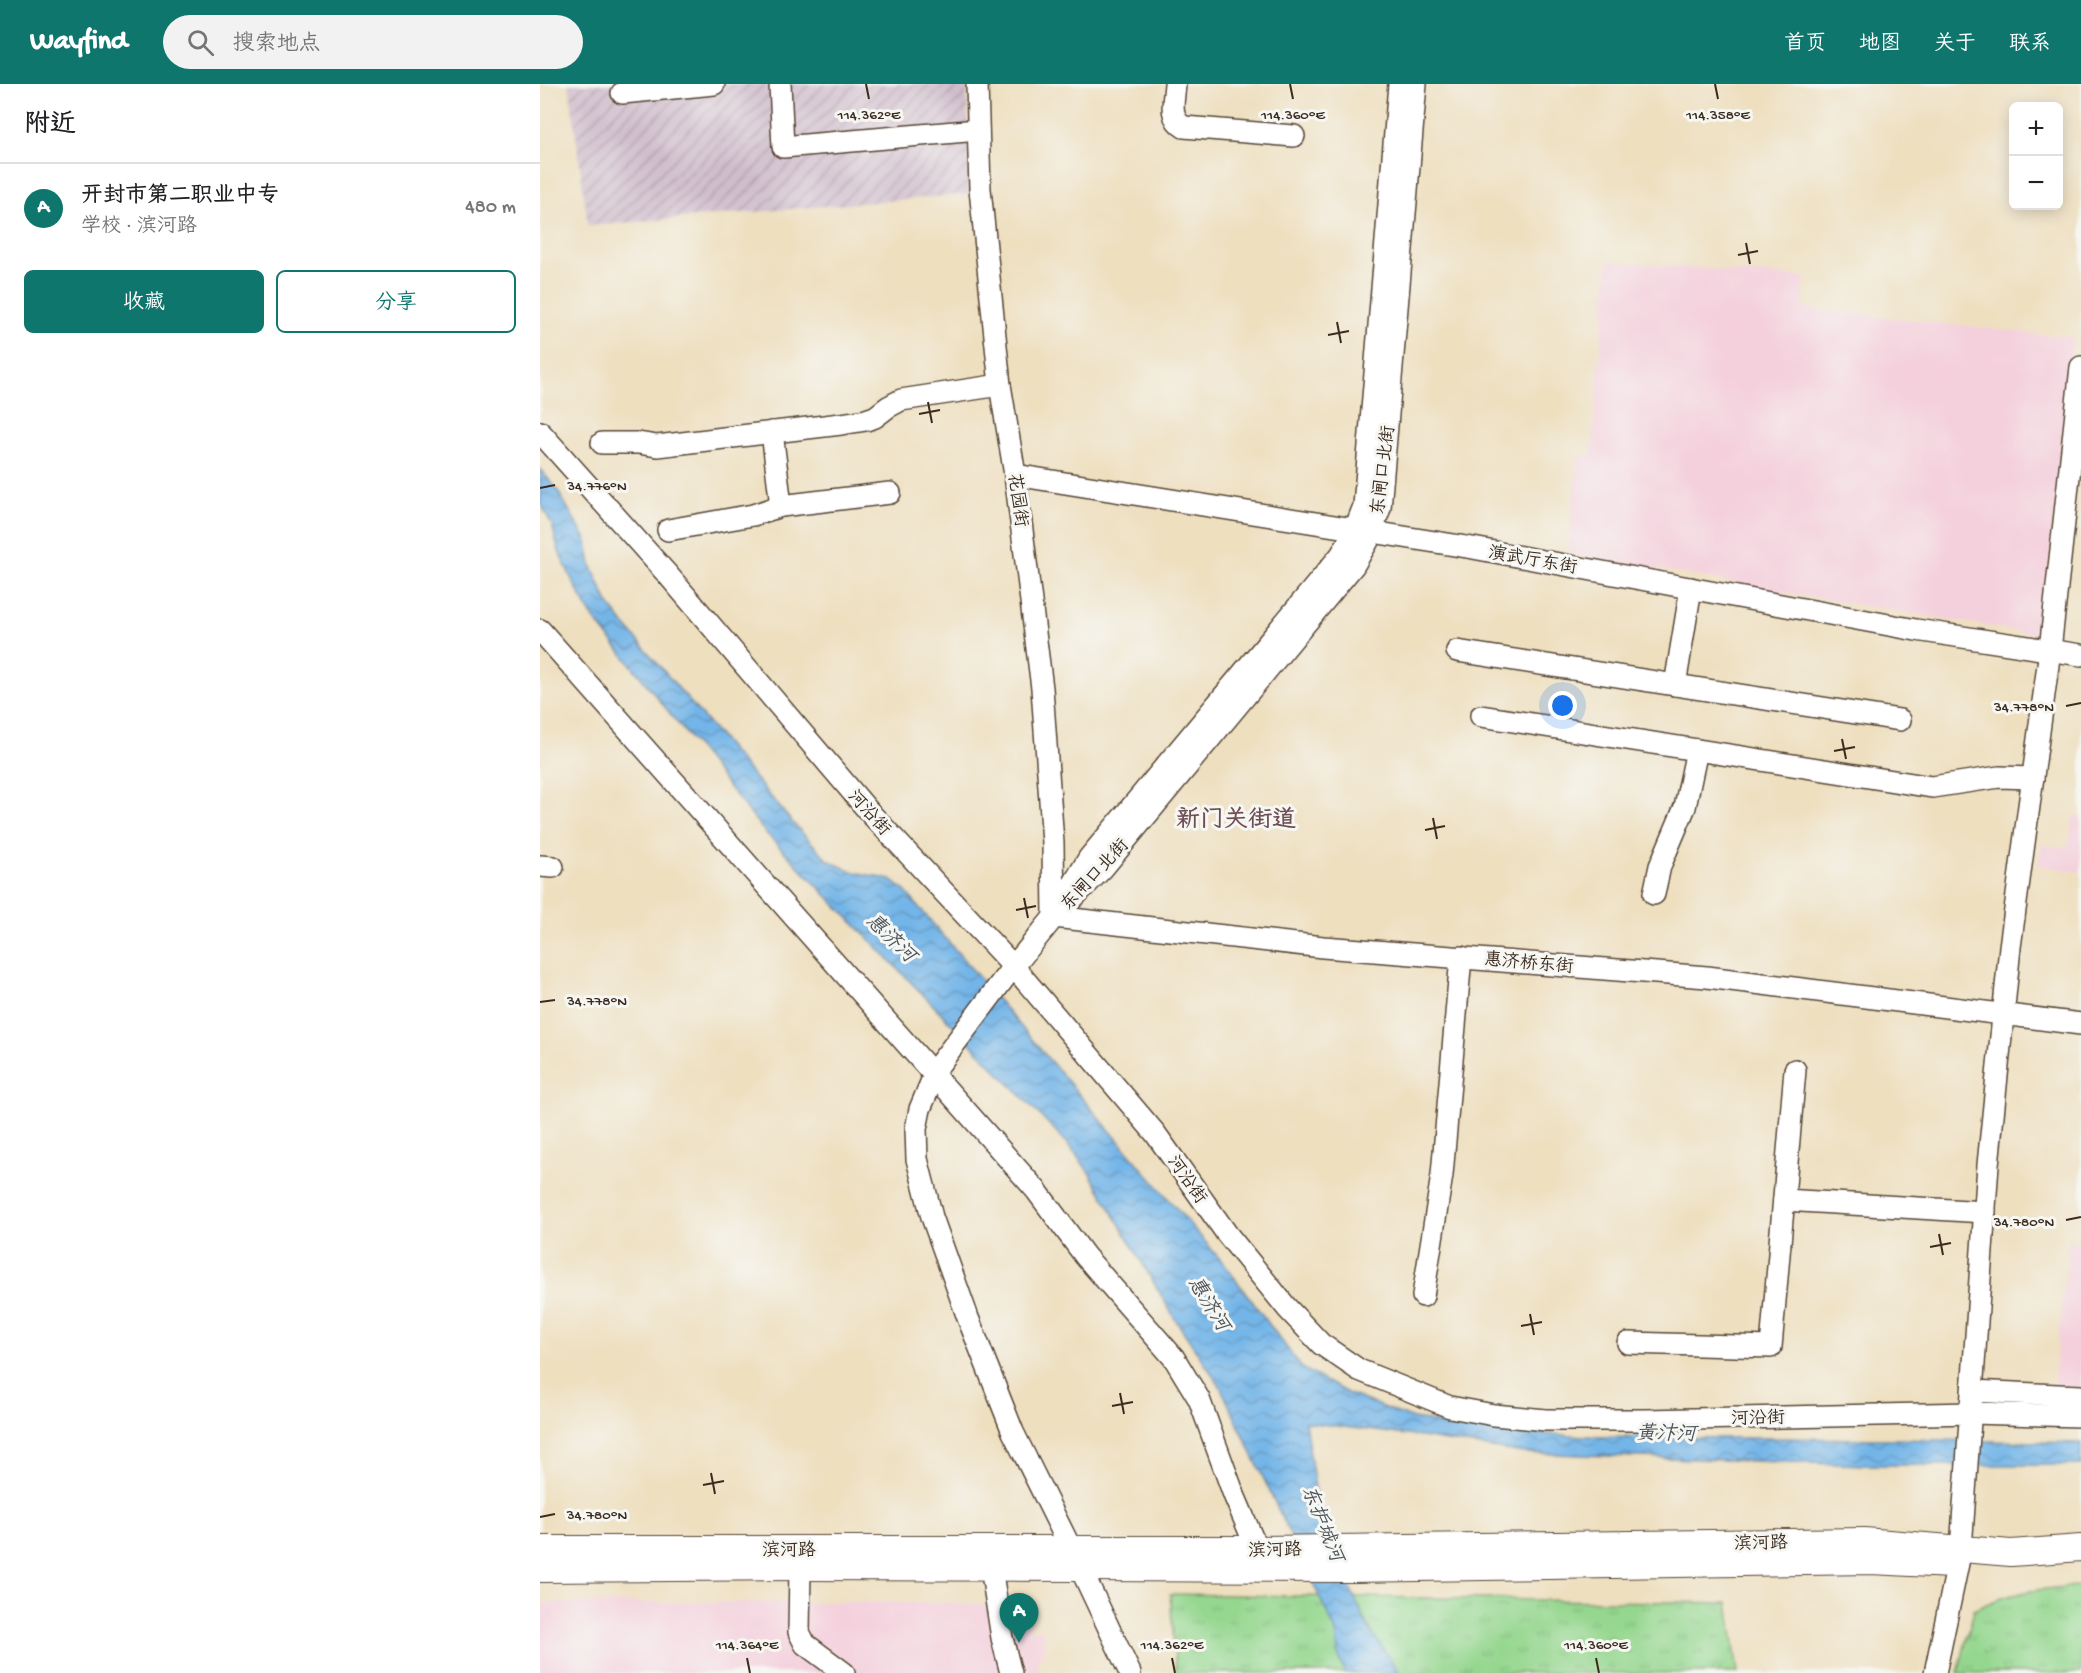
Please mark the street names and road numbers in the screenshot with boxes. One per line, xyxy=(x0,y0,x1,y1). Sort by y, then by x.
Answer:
street label: 东闸口北街 xyxy=(1368,424,1400,516)
street label: 花园街 xyxy=(1002,472,1032,529)
street label: 演武厅东街 xyxy=(1486,542,1579,580)
street label: 河沿街 xyxy=(842,786,895,841)
street label: 东闸口北街 xyxy=(1057,835,1134,916)
street label: 惠济桥东街 xyxy=(1483,949,1575,979)
street label: 河沿街 xyxy=(1162,1152,1211,1209)
street label: 河沿街 xyxy=(1731,1408,1785,1430)
street label: 滨河路 xyxy=(1734,1533,1788,1555)
street label: 滨河路 xyxy=(762,1540,816,1562)
street label: 滨河路 xyxy=(1248,1540,1302,1562)

